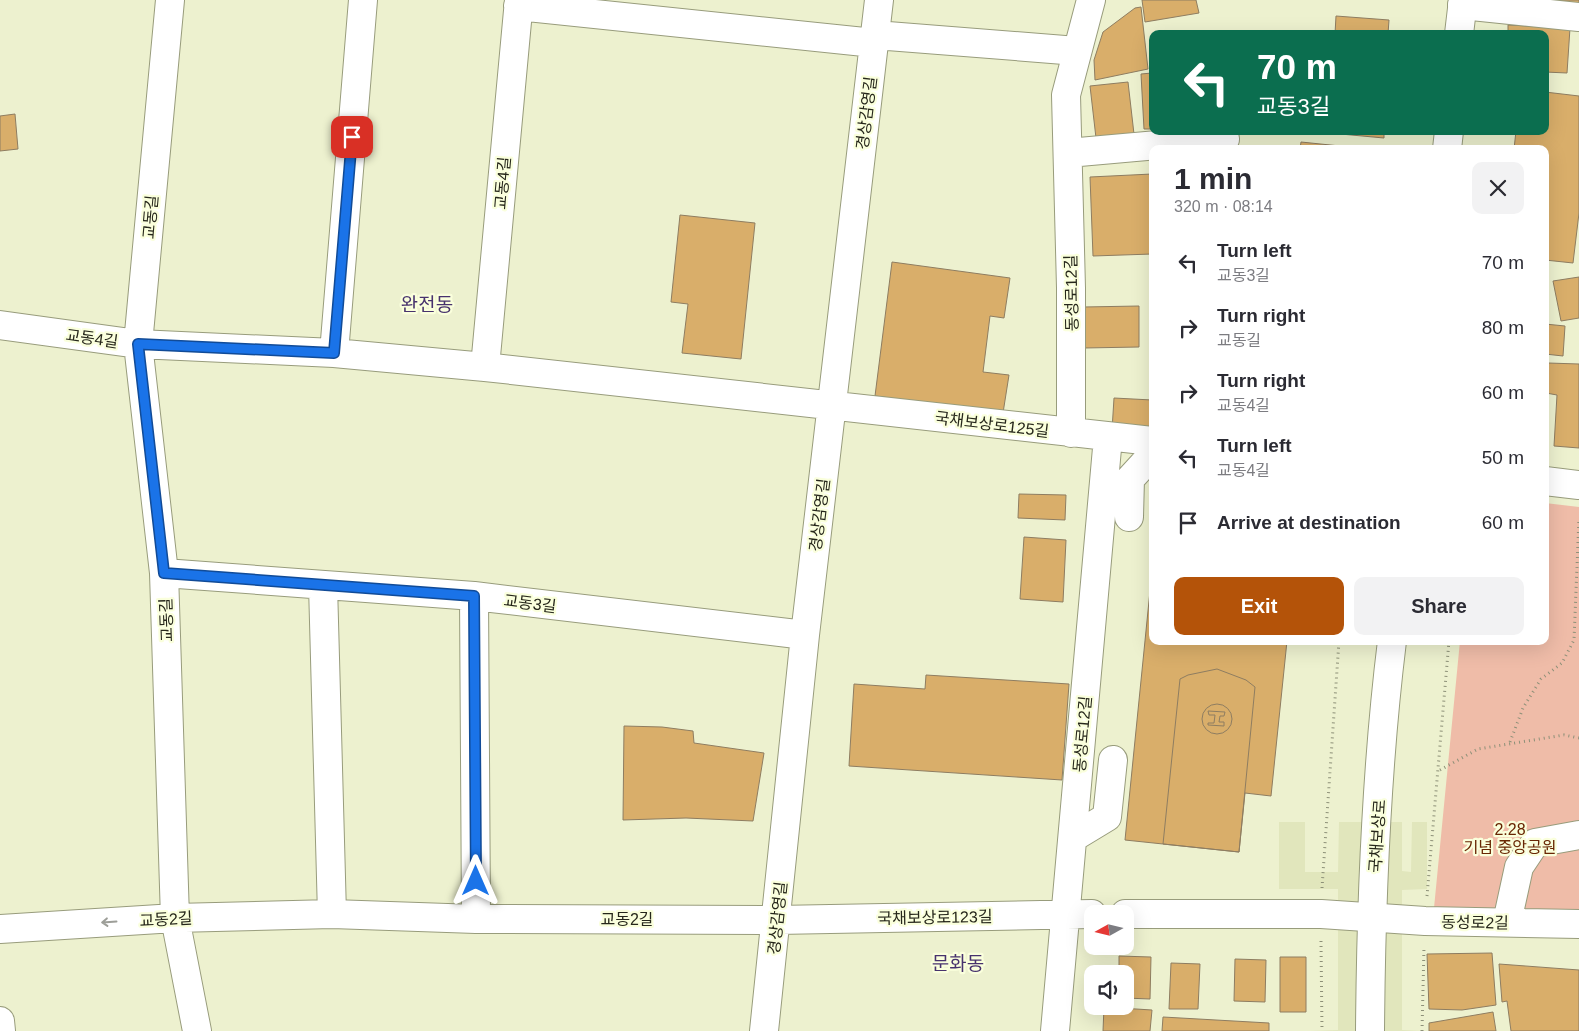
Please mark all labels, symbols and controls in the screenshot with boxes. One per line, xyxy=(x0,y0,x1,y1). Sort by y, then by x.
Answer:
text: 70 m xyxy=(1257,47,1337,86)
icon: left xyxy=(1174,50,1239,115)
street label: 경상감영길 xyxy=(854,75,879,151)
text: 교동3길 xyxy=(1257,94,1330,119)
pin xyxy=(331,116,373,158)
icon: arrive xyxy=(338,123,366,151)
street label: 교동4길 xyxy=(492,156,513,210)
text: 1 min xyxy=(1174,162,1252,195)
button: close xyxy=(1472,162,1524,214)
street label: 교동길 xyxy=(140,194,161,240)
text: 320 m · 08:14 xyxy=(1174,198,1273,215)
text: Turn left xyxy=(1217,240,1292,261)
icon: left xyxy=(1174,249,1202,277)
text: 70 m xyxy=(1482,252,1524,273)
street label: 동성로12길 xyxy=(1062,255,1081,331)
text: 교동3길 xyxy=(1217,267,1270,284)
district label: 완전동 xyxy=(401,294,453,315)
text: Turn right xyxy=(1217,305,1305,326)
icon: right xyxy=(1174,314,1202,342)
text: 80 m xyxy=(1482,317,1524,338)
street label: 교동4길 xyxy=(64,326,119,351)
text: 교동길 xyxy=(1217,332,1261,349)
text: Turn right xyxy=(1217,370,1305,391)
icon: right xyxy=(1174,379,1202,407)
text: 60 m xyxy=(1482,382,1524,403)
text: 교동4길 xyxy=(1217,397,1270,414)
street label: 국채보상로125길 xyxy=(934,409,1050,440)
text: Turn left xyxy=(1217,435,1292,456)
icon: left xyxy=(1174,444,1202,472)
text: 50 m xyxy=(1482,447,1524,468)
text: 교동4길 xyxy=(1217,462,1270,479)
street label: 경상감영길 xyxy=(807,477,832,553)
icon: arrive xyxy=(1174,509,1202,537)
text: Arrive at destination xyxy=(1217,512,1401,533)
text: 60 m xyxy=(1482,512,1524,533)
button: Exit xyxy=(1174,577,1344,635)
button: Share xyxy=(1354,577,1524,635)
street label: 교동3길 xyxy=(503,592,557,615)
street label: 교동길 xyxy=(157,598,176,642)
street label: 동성로12길 xyxy=(1071,695,1094,773)
street label: 국채보상로 xyxy=(1366,798,1389,873)
park label: 2.28 기념 중앙공원 xyxy=(1464,821,1556,856)
position arrow xyxy=(449,854,501,906)
street label: 경상감영길 xyxy=(765,881,790,956)
north arrow xyxy=(1084,905,1134,955)
map controls xyxy=(1084,905,1134,1015)
street label: 국채보상로123길 xyxy=(877,908,993,927)
street label: 교동2길 xyxy=(139,910,193,929)
street label: 교동2길 xyxy=(600,911,654,928)
street label: 동성로2길 xyxy=(1441,913,1509,932)
one-way arrow xyxy=(101,918,117,927)
district label: 문화동 xyxy=(932,953,984,974)
button: sound xyxy=(1084,965,1134,1015)

